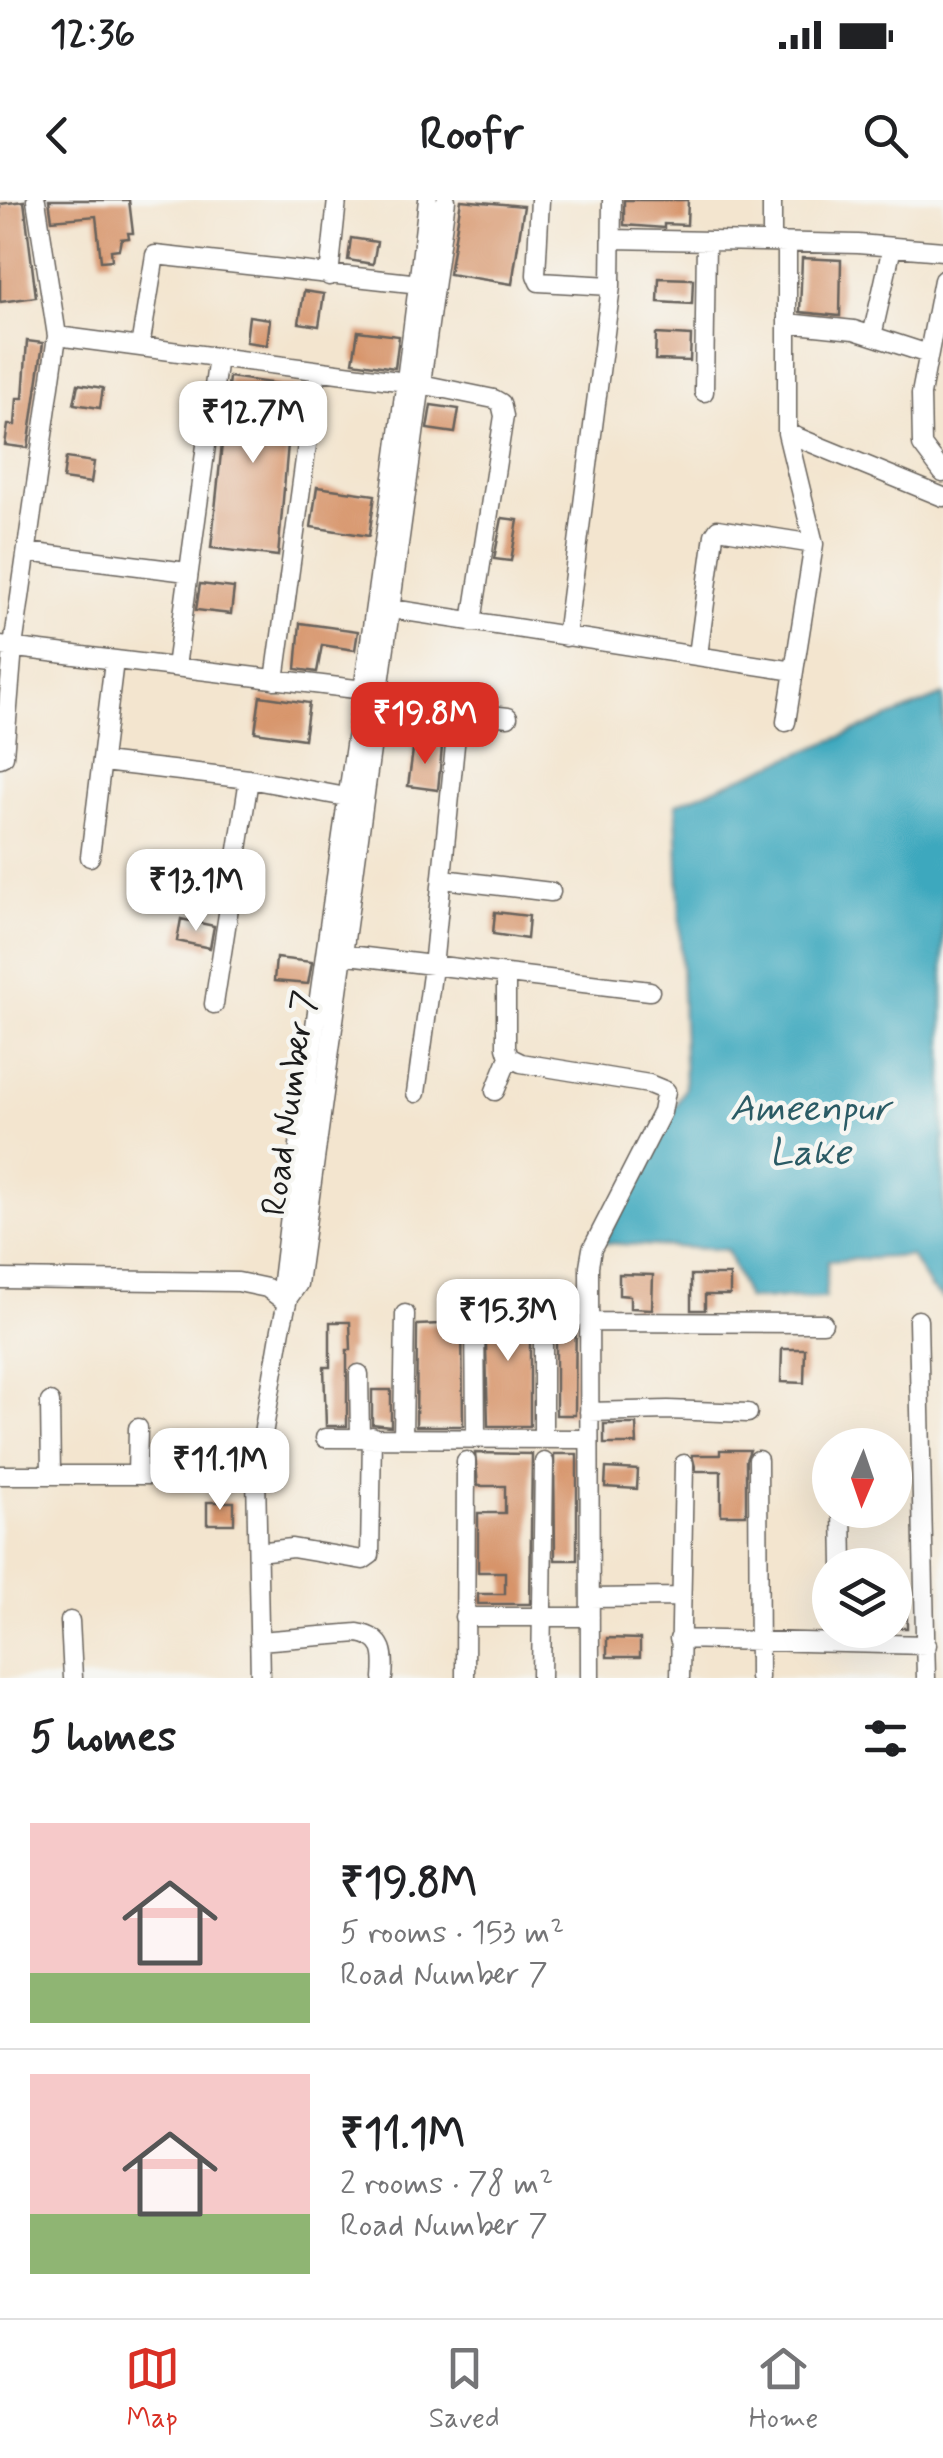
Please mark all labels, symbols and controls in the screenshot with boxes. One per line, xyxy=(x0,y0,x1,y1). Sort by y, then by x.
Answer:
text: 12:36 xyxy=(50,11,135,60)
text: Roofr xyxy=(420,106,523,165)
icon: back xyxy=(30,108,85,163)
icon: search xyxy=(858,108,913,163)
pin: ₹12.7M xyxy=(172,381,334,466)
text: ₹12.7M xyxy=(201,392,305,434)
pin: ₹19.8M xyxy=(344,682,506,767)
text: ₹19.8M xyxy=(373,693,477,735)
pin: ₹13.1M xyxy=(115,849,277,934)
text: ₹13.1M xyxy=(148,860,244,902)
street label: Road Number 7 xyxy=(251,987,329,1219)
water label: Ameenpur Lake xyxy=(730,1085,894,1178)
pin: ₹15.3M xyxy=(427,1279,589,1364)
text: ₹15.3M xyxy=(459,1290,557,1332)
pin: ₹11.1M xyxy=(139,1428,301,1513)
north arrow xyxy=(812,1428,912,1528)
map controls xyxy=(812,1428,912,1648)
text: ₹11.1M xyxy=(172,1439,268,1481)
button: layers xyxy=(812,1548,912,1648)
text: 5 homes xyxy=(30,1711,176,1766)
icon: filters xyxy=(858,1711,913,1766)
text: ₹19.8M xyxy=(340,1857,477,1912)
icon: home xyxy=(110,1863,230,1983)
text: 5 rooms · 153 m² xyxy=(340,1912,564,1954)
text: Road Number 7 xyxy=(340,1954,548,1996)
text: ₹11.1M xyxy=(340,2108,465,2163)
icon: home xyxy=(110,2114,230,2234)
text: 2 rooms · 78 m² xyxy=(340,2163,553,2205)
text: Road Number 7 xyxy=(340,2205,548,2247)
tab: Map xyxy=(125,2341,180,2438)
tab: Saved xyxy=(429,2341,500,2438)
tab: Home xyxy=(749,2341,818,2438)

